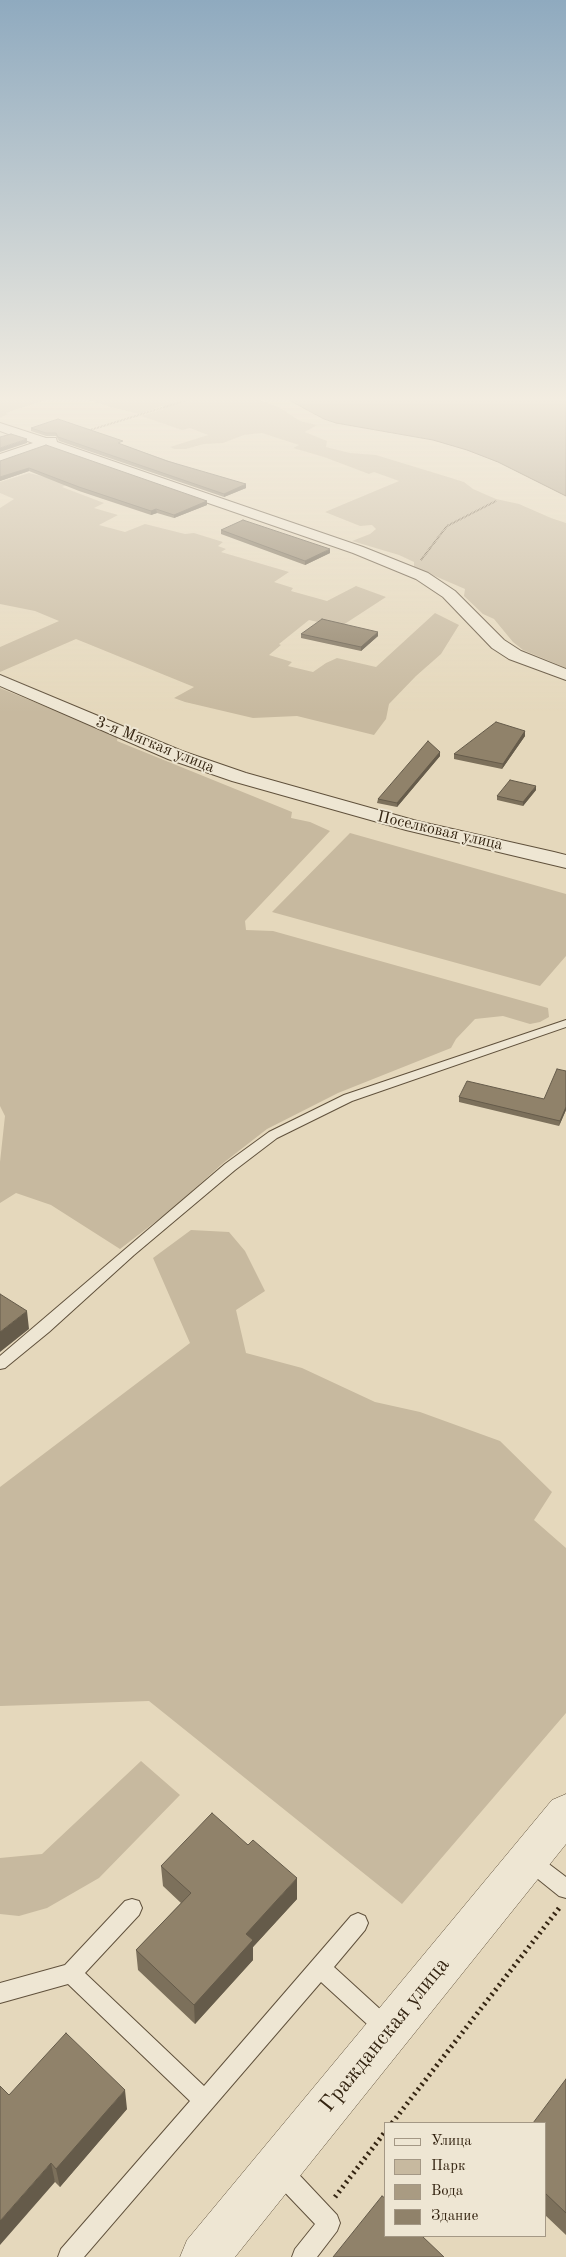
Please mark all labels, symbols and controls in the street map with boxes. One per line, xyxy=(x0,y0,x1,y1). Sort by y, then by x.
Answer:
street label: 3-я Мягкая улица xyxy=(93,712,217,778)
street label: Поселковая улица xyxy=(375,807,505,855)
street label: Гражданская улица xyxy=(315,1952,455,2118)
legend xyxy=(384,2122,546,2237)
text: Улица xyxy=(431,2134,472,2149)
text: Парк xyxy=(431,2159,466,2174)
text: Вода xyxy=(431,2184,463,2199)
text: Здание xyxy=(431,2209,478,2224)

